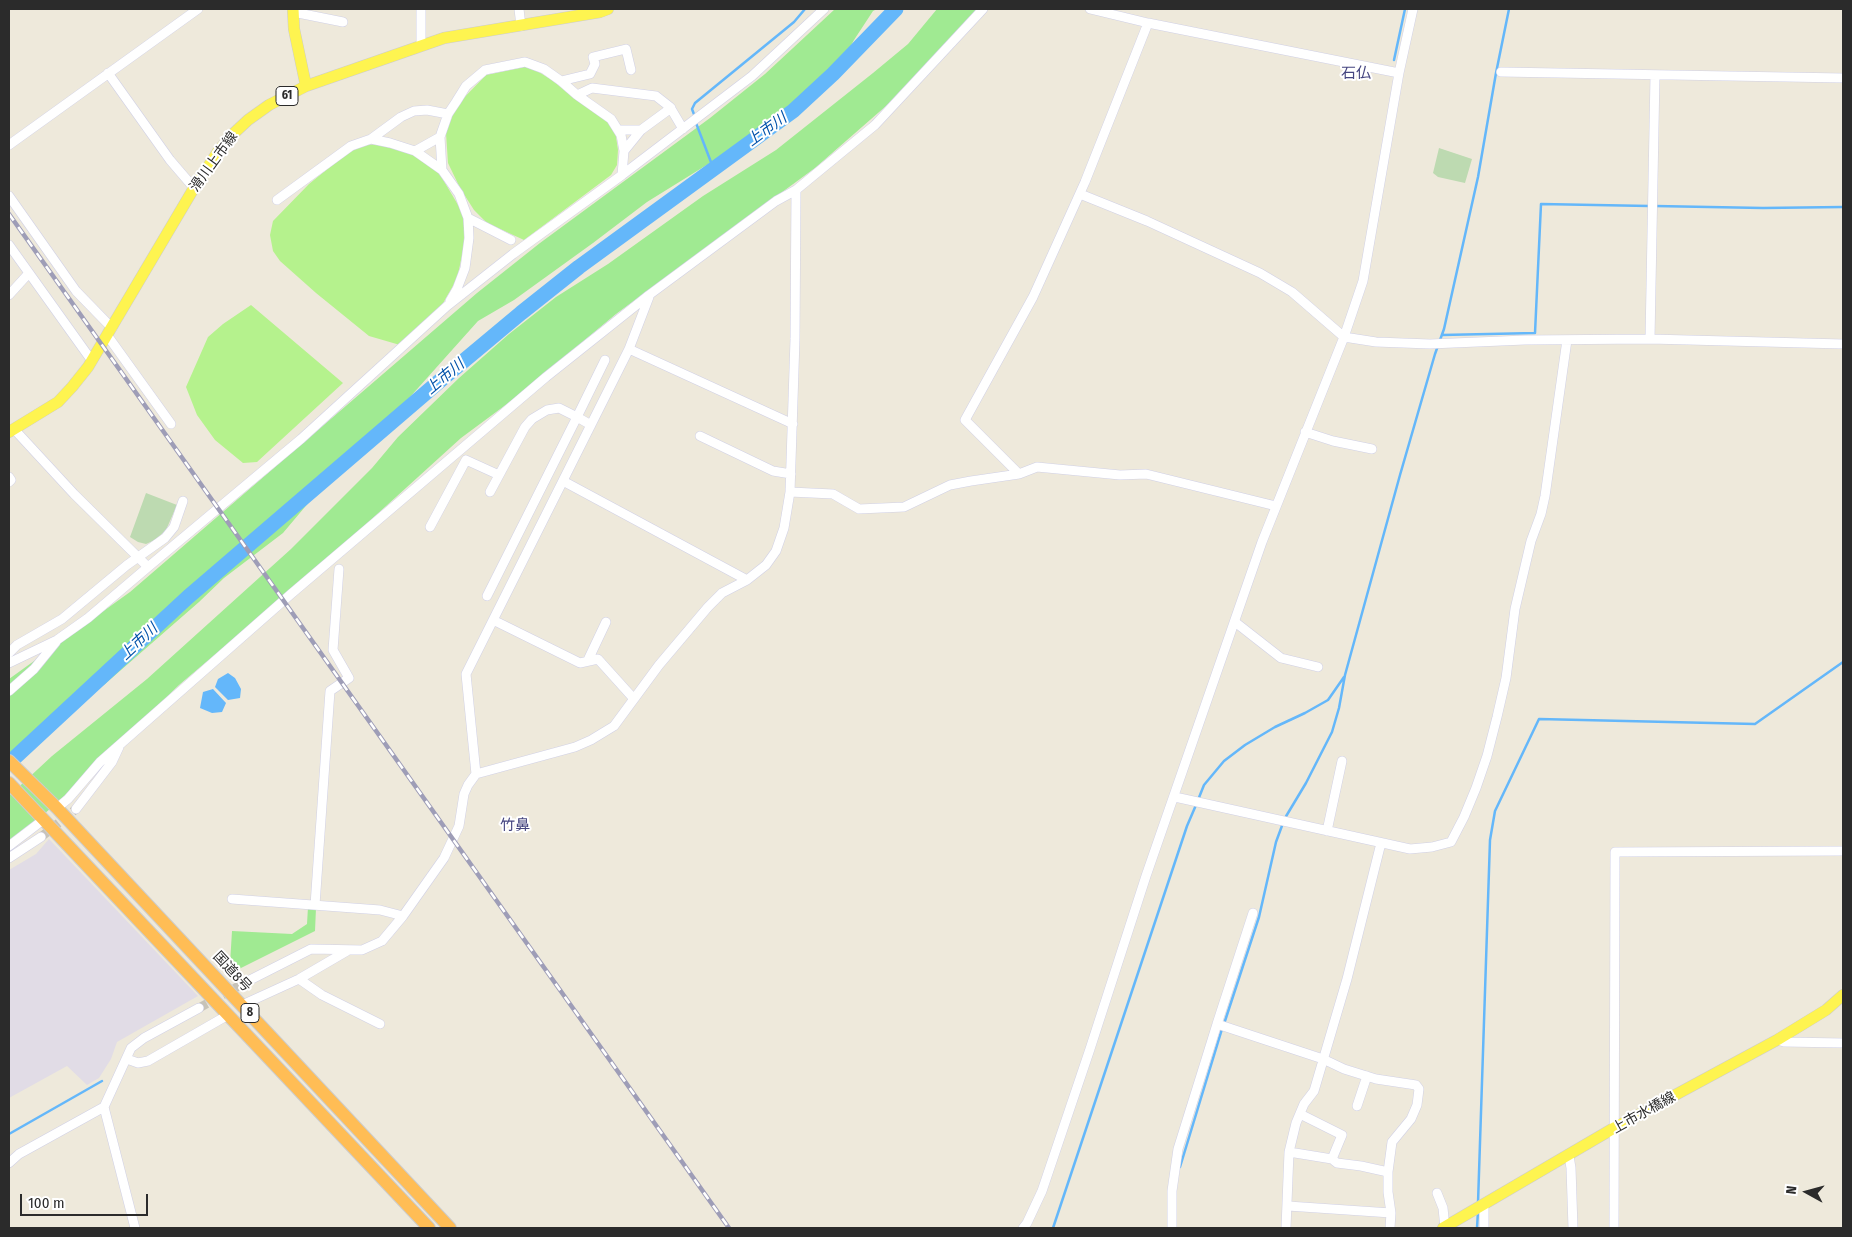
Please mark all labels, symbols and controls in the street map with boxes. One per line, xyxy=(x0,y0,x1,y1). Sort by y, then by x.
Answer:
district label: 石仏 xyxy=(1341,65,1371,83)
road number: 61 xyxy=(276,86,298,105)
water label: 上市川 xyxy=(744,109,790,151)
street label: 滑川上市線 xyxy=(187,129,241,195)
water label: 上市川 xyxy=(422,356,468,398)
water label: 上市川 xyxy=(116,620,162,664)
district label: 竹鼻 xyxy=(500,817,530,835)
street label: 国道8号 xyxy=(209,948,255,996)
road number: 8 xyxy=(241,1004,259,1022)
street label: 上市水橋線 xyxy=(1609,1089,1679,1137)
north arrow xyxy=(1782,1167,1832,1217)
scale bar xyxy=(22,1184,150,1216)
text: N xyxy=(1783,1185,1801,1195)
text: 100 m xyxy=(28,1194,65,1212)

